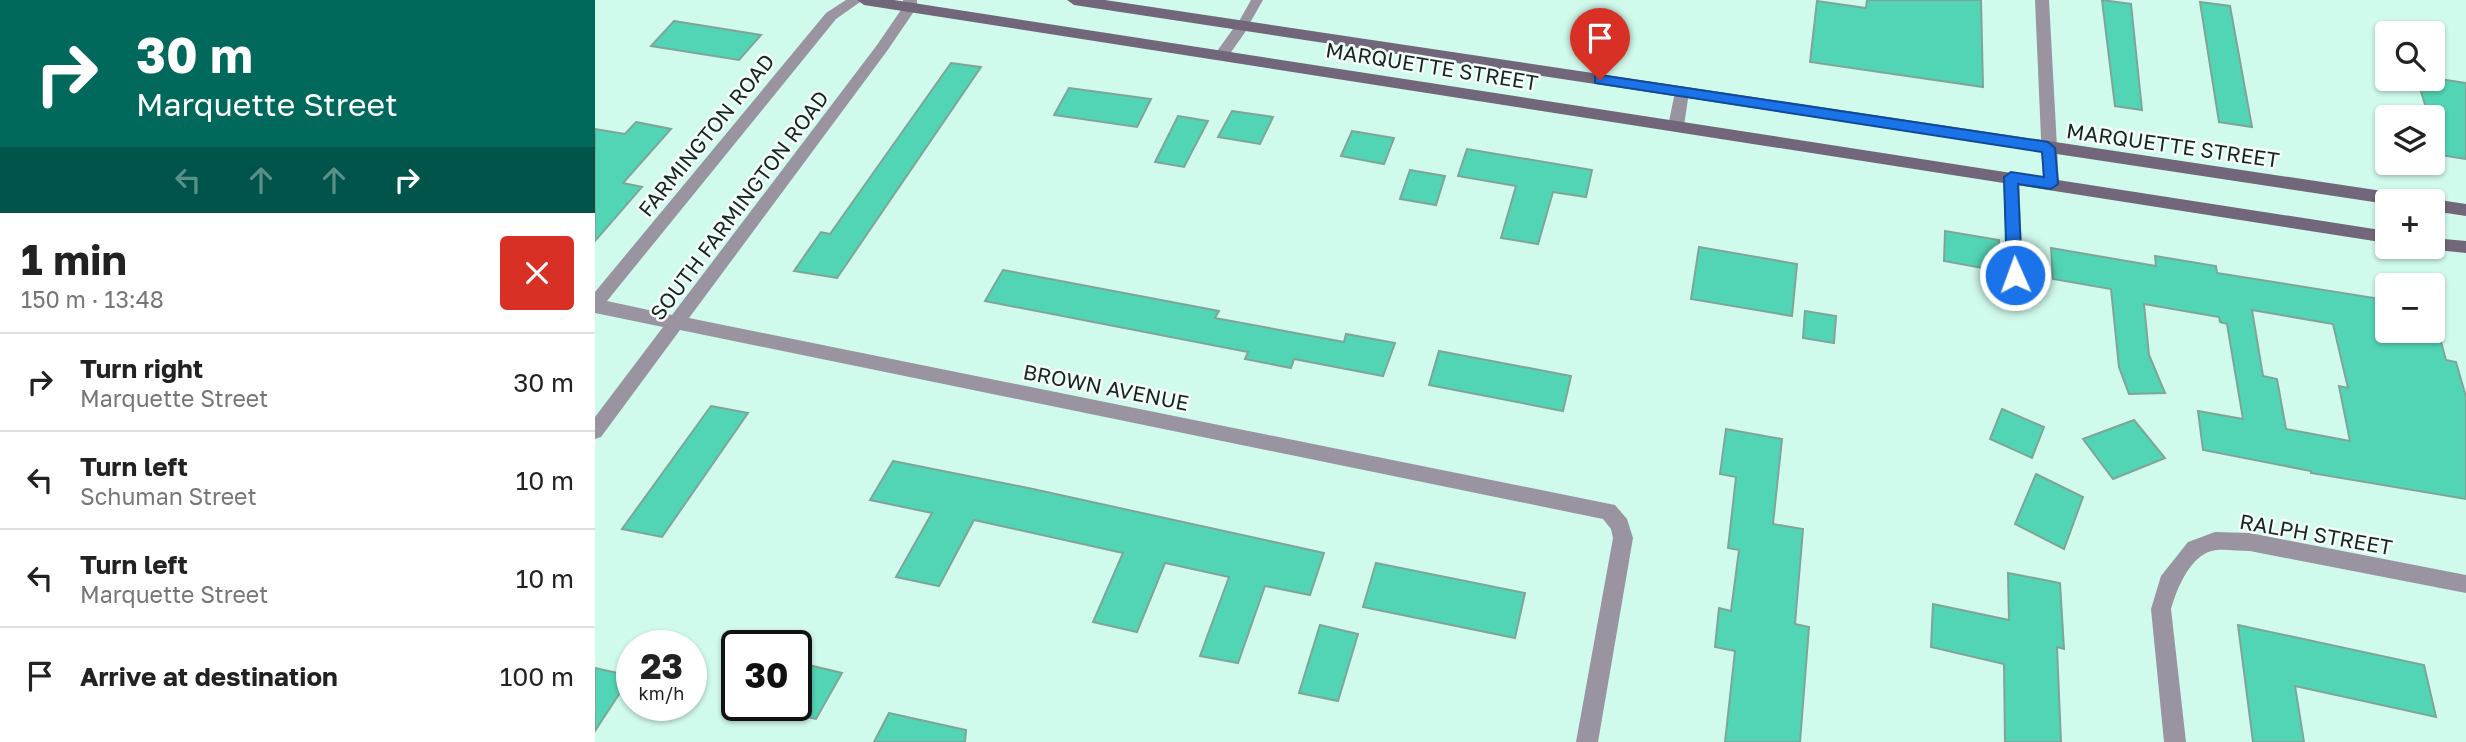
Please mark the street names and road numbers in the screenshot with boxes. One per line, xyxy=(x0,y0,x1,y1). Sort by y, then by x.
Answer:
street label: MARQUETTE STREET xyxy=(1324,36,1540,96)
street label: FARMINGTON ROAD xyxy=(632,48,780,222)
street label: SOUTH FARMINGTON ROAD xyxy=(644,85,834,325)
street label: MARQUETTE STREET xyxy=(2065,117,2281,173)
street label: BROWN AVENUE xyxy=(1021,358,1191,416)
street label: RALPH STREET xyxy=(2238,508,2394,560)

